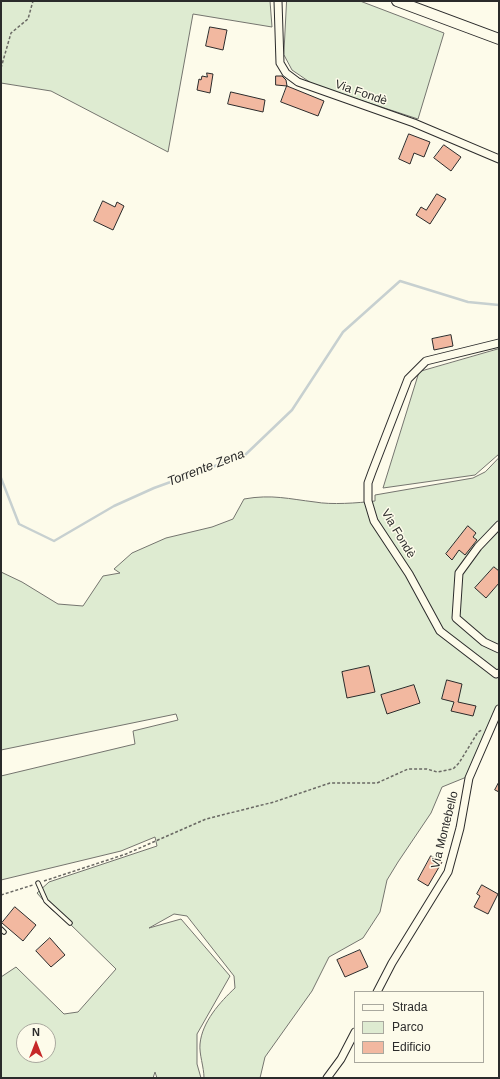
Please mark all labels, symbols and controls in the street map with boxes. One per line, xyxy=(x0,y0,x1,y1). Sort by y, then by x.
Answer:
street label: Via Fondè xyxy=(333,77,389,109)
water label: Torrente Zena xyxy=(165,446,247,490)
street label: Via Fondè xyxy=(378,507,418,561)
street label: Via Montebello xyxy=(428,790,462,870)
legend xyxy=(354,991,484,1063)
text: Strada xyxy=(392,1000,427,1014)
text: Parco xyxy=(392,1020,423,1034)
north arrow xyxy=(16,1023,56,1063)
text: N xyxy=(32,1026,40,1038)
text: Edificio xyxy=(392,1040,431,1054)

